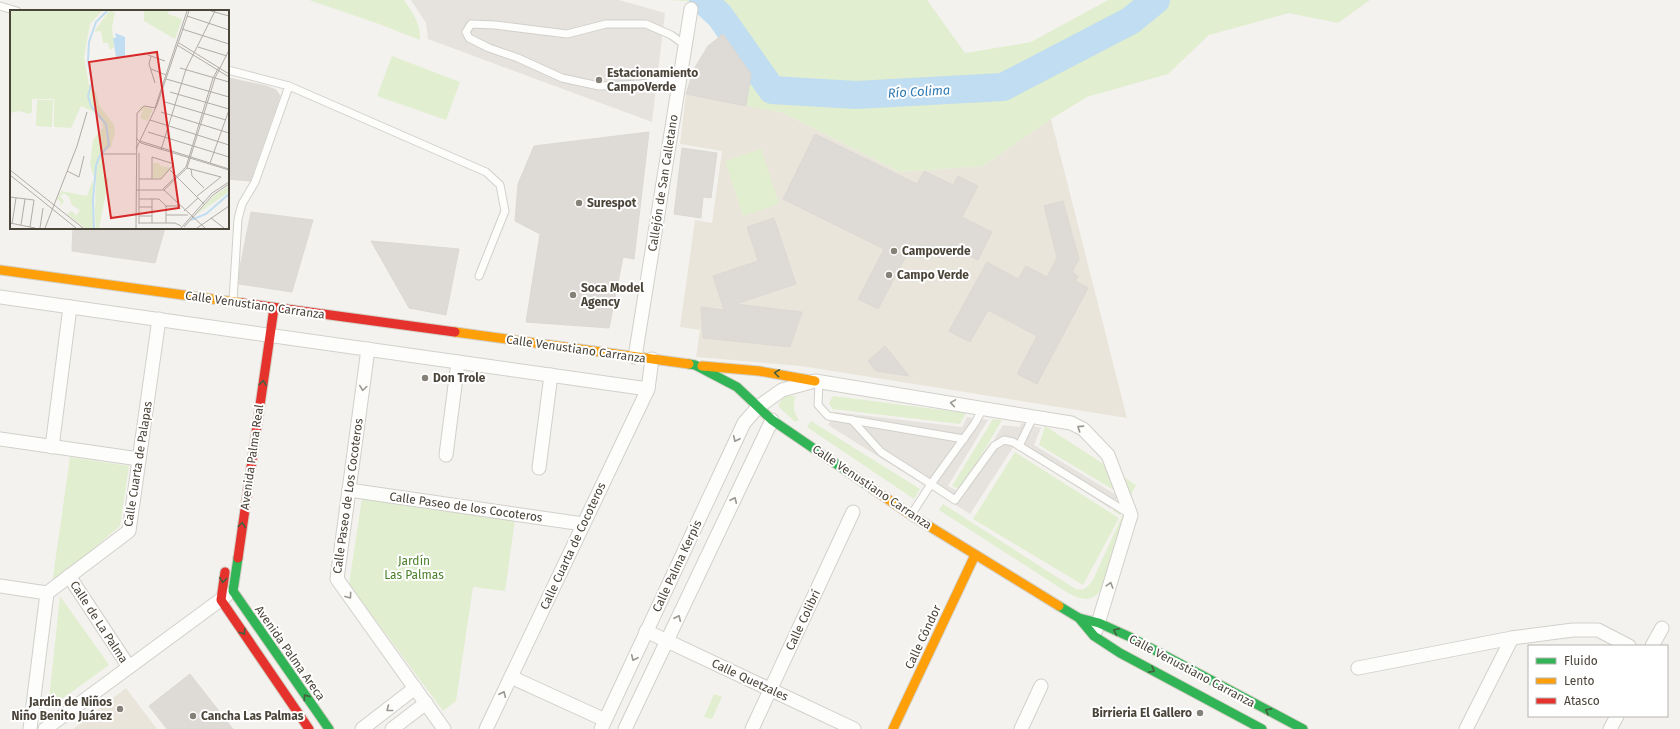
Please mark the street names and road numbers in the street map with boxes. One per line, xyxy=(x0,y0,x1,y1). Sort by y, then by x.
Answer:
street label: Callejón de San Calletano xyxy=(645,113,681,253)
street label: Calle Venustiano Carranza xyxy=(184,288,326,322)
street label: Calle Venustiano Carranza xyxy=(505,332,647,366)
street label: Calle Cuarta de Palapas xyxy=(121,400,155,528)
street label: Avenida Palma Real xyxy=(238,403,266,511)
street label: Calle Paseo de Los Cocoteros xyxy=(330,417,366,575)
street label: Calle Venustiano Carranza xyxy=(810,442,934,532)
street label: Calle Cuarta de Cocoteros xyxy=(537,480,609,612)
street label: Calle Paseo de los Cocoteros xyxy=(389,489,544,525)
street label: Calle Palma Kerpis xyxy=(649,517,705,614)
street label: Calle de La Palma xyxy=(67,578,131,666)
street label: Calle Colibrí xyxy=(783,587,823,653)
street label: Calle Cóndor xyxy=(902,602,944,671)
street label: Avenida Palma Areca xyxy=(252,603,328,703)
street label: Calle Venustiano Carranza xyxy=(1127,632,1257,710)
street label: Calle Quetzales xyxy=(709,656,791,704)

